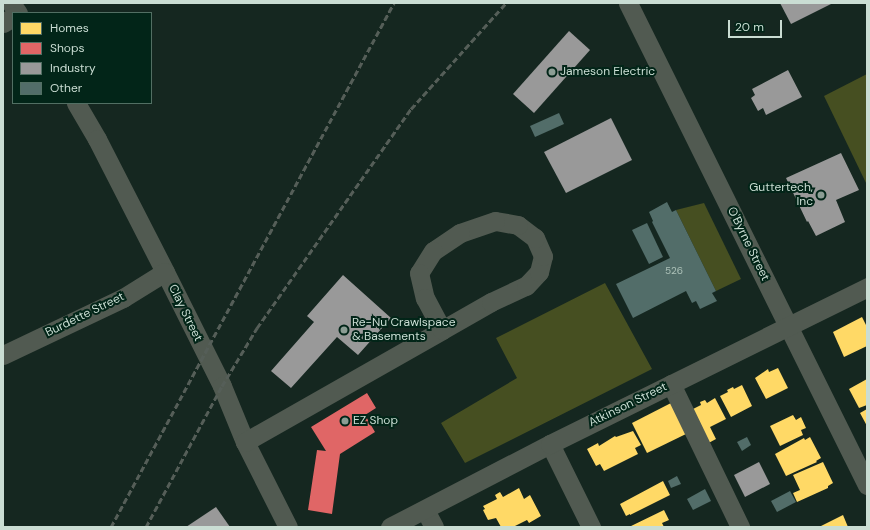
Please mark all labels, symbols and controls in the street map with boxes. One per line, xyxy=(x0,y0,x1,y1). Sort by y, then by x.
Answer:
legend xyxy=(12,12,152,104)
scale bar xyxy=(730,12,784,38)
text: 20 m xyxy=(735,19,764,35)
text: Homes xyxy=(50,20,89,36)
text: Shops xyxy=(50,40,85,56)
text: Industry xyxy=(50,60,96,76)
place label: Jameson Electric xyxy=(560,65,655,79)
marker: Jameson Electric xyxy=(547,67,557,77)
text: Other xyxy=(50,80,82,96)
place label: Guttertech, Inc xyxy=(749,181,813,209)
marker: Guttertech, Inc xyxy=(816,190,826,200)
street label: O'Byrne Street xyxy=(724,205,772,283)
house number: 526 xyxy=(665,265,683,277)
street label: Clay Street xyxy=(165,282,205,344)
street label: Burdette Street xyxy=(43,290,127,340)
place label: Re-Nu Crawlspace & Basements xyxy=(352,316,455,344)
marker: Re-Nu Crawlspace & Basements xyxy=(339,325,349,335)
street label: Atkinson Street xyxy=(587,380,669,430)
place label: EZ Shop xyxy=(353,414,398,428)
marker: EZ Shop xyxy=(340,416,350,426)

